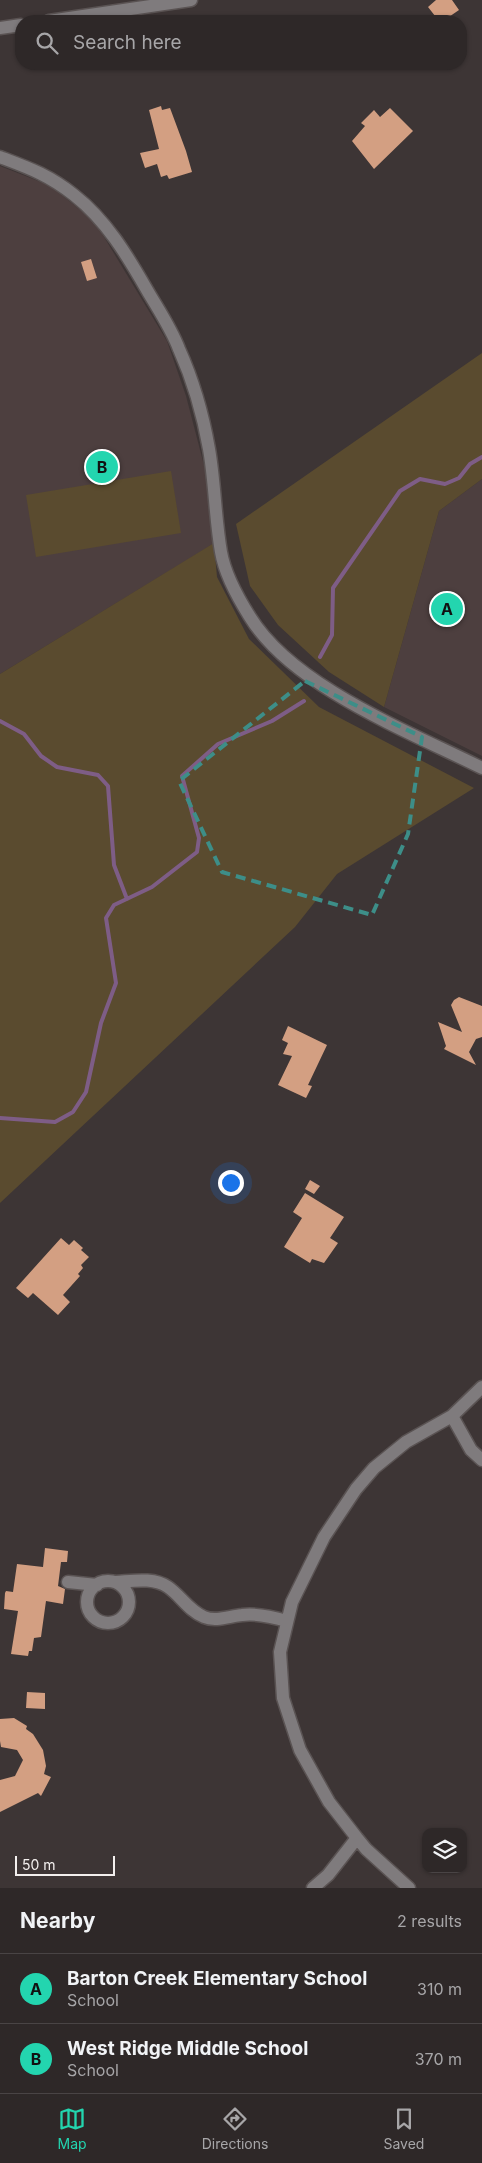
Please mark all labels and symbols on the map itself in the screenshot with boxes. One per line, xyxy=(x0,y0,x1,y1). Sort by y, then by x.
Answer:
pin: B xyxy=(86,448,118,486)
pin: A xyxy=(431,590,463,628)
your location xyxy=(218,1170,244,1196)
scale bar xyxy=(15,1853,115,1876)

